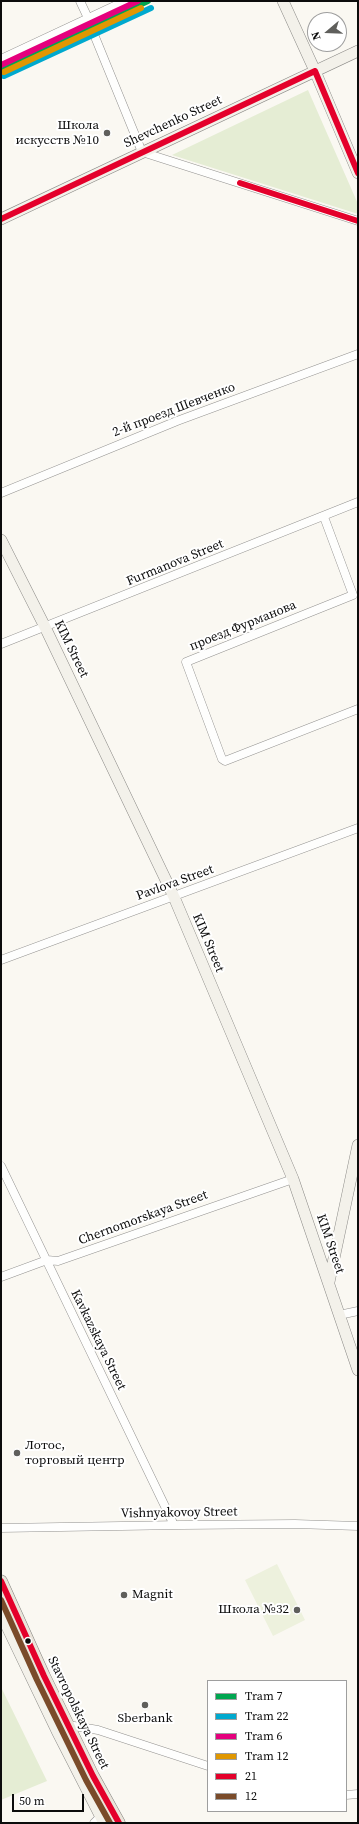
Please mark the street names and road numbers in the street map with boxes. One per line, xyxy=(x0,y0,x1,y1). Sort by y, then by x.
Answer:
street label: Shevchenko Street xyxy=(122,92,224,152)
street label: 2-й проезд Шевченко xyxy=(111,379,237,441)
street label: Furmanova Street xyxy=(124,536,226,590)
street label: проезд Фурманова xyxy=(187,597,299,655)
street label: KIM Street xyxy=(50,618,92,680)
street label: Pavlova Street xyxy=(134,862,216,904)
street label: KIM Street xyxy=(189,911,227,975)
street label: Chernomorskaya Street xyxy=(76,1187,210,1249)
street label: KIM Street xyxy=(313,1212,347,1276)
street label: Kavkazskaya Street xyxy=(67,1287,129,1393)
street label: Vishnyakovoy Street xyxy=(121,1504,237,1522)
street label: Stavropolskaya Street xyxy=(44,1654,112,1772)

